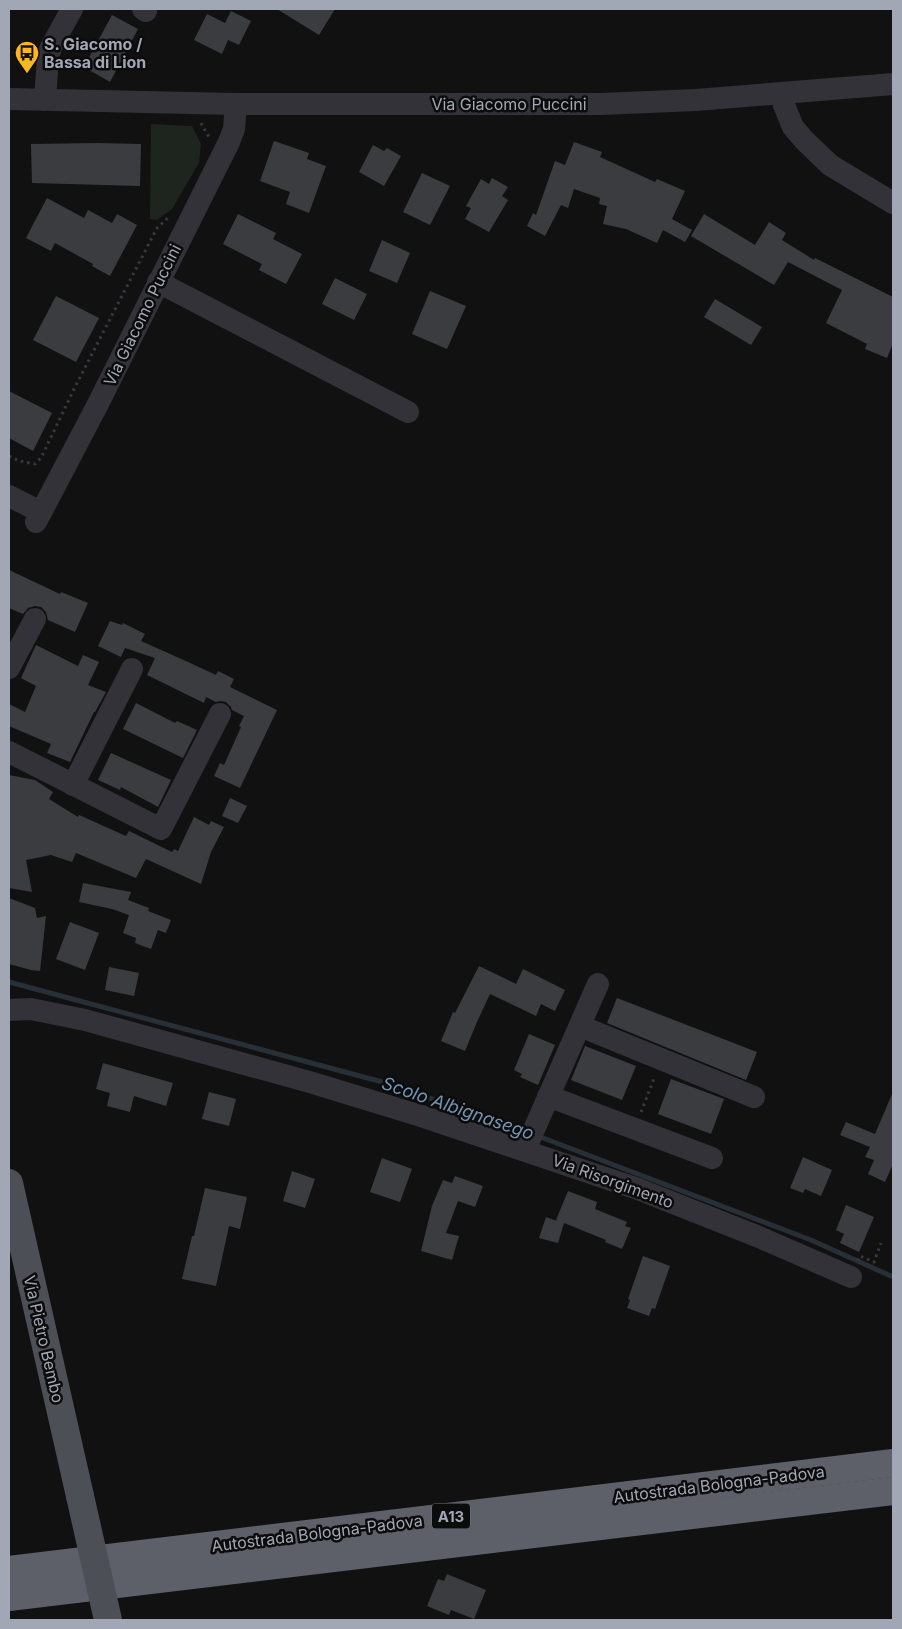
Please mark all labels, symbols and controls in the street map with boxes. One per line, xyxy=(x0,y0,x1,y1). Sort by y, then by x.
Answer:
place label: S. Giacomo / Bassa di Lion xyxy=(44,34,146,72)
bus stop icon: S. Giacomo / Bassa di Lion xyxy=(14,40,40,74)
street label: Via Giacomo Puccini xyxy=(431,94,587,114)
street label: Via Giacomo Puccini xyxy=(99,241,185,389)
water label: Scolo Albignasego xyxy=(379,1072,537,1144)
street label: Via Risorgimento xyxy=(550,1150,676,1212)
street label: Via Pietro Bembo xyxy=(20,1273,68,1405)
street label: Autostrada Bologna-Padova xyxy=(612,1461,826,1507)
road number: A13 xyxy=(432,1504,470,1528)
street label: Autostrada Bologna-Padova xyxy=(210,1510,424,1556)

